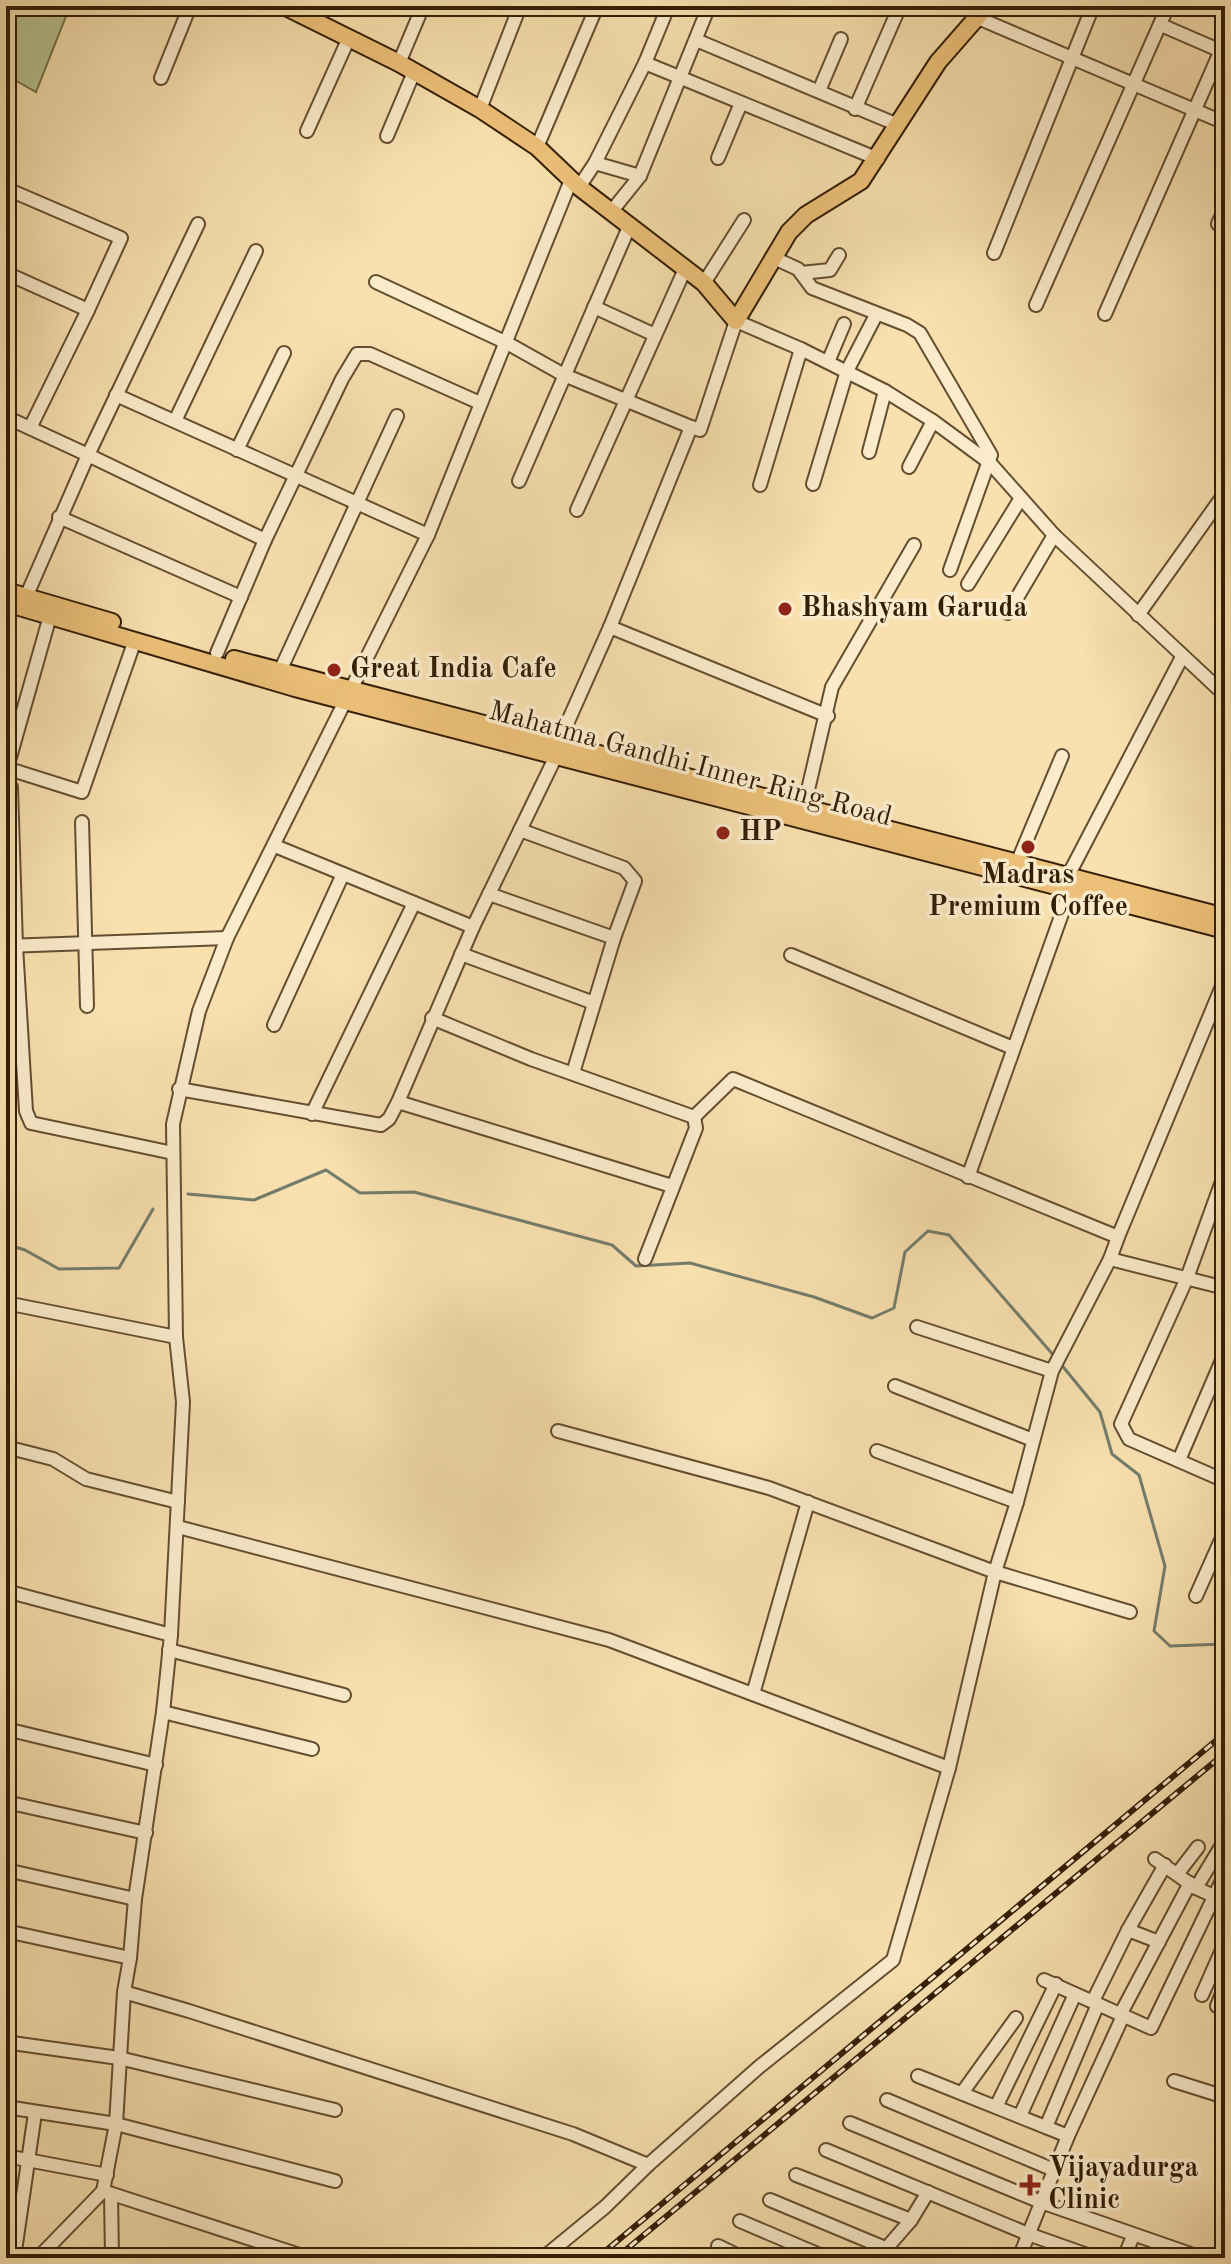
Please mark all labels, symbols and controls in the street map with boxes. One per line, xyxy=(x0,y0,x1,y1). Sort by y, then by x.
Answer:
place label: Bhashyam Garuda xyxy=(801,595,1028,623)
marker: Bhashyam Garuda xyxy=(776,600,794,618)
place label: Great India Cafe xyxy=(350,656,557,684)
marker: Great India Cafe xyxy=(325,661,343,679)
street label: Mahatma Gandhi Inner Ring Road xyxy=(485,698,895,832)
place label: HP xyxy=(739,819,782,847)
marker: HP xyxy=(714,824,732,842)
marker: Madras Premium Coffee xyxy=(1019,838,1037,856)
place label: Madras Premium Coffee xyxy=(928,862,1128,922)
place label: Vijayadurga Clinic xyxy=(1048,2155,1199,2215)
marker: Vijayadurga Clinic xyxy=(1019,2174,1041,2196)

